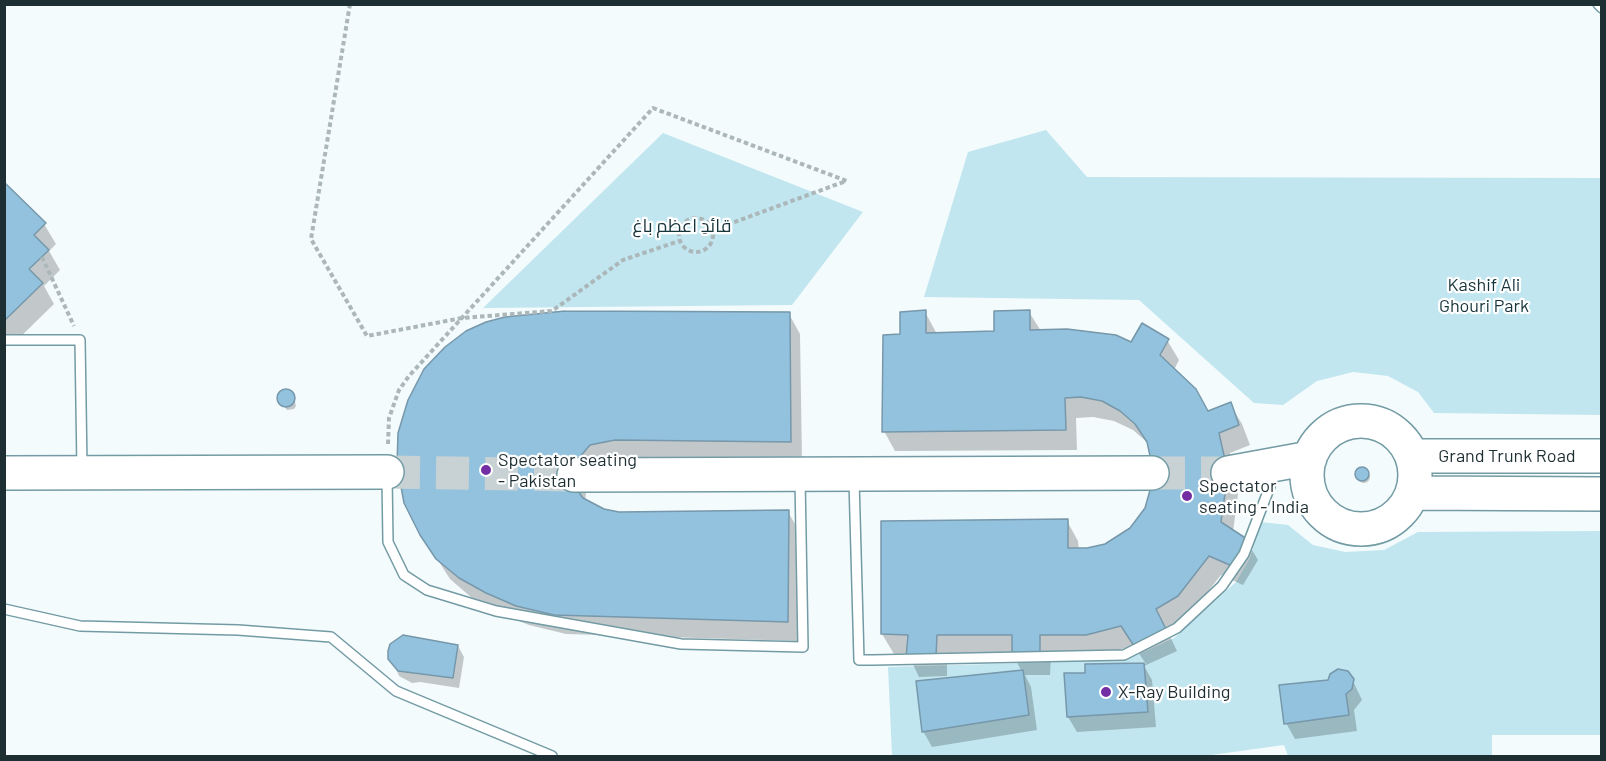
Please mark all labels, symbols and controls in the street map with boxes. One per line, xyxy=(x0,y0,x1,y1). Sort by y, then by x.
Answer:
park label: قائدِ اعظم باغ xyxy=(633,215,731,237)
park label: Kashif Ali Ghouri Park xyxy=(1439,274,1529,316)
street label: Grand Trunk Road xyxy=(1438,445,1576,467)
place label: Spectator seating - Pakistan xyxy=(498,449,637,492)
marker: Spectator seating - Pakistan xyxy=(479,463,493,477)
place label: Spectator seating - India xyxy=(1199,475,1309,518)
marker: Spectator seating - India xyxy=(1180,489,1194,503)
place label: X-Ray Building xyxy=(1118,681,1230,703)
marker: X-Ray Building xyxy=(1099,685,1113,699)

